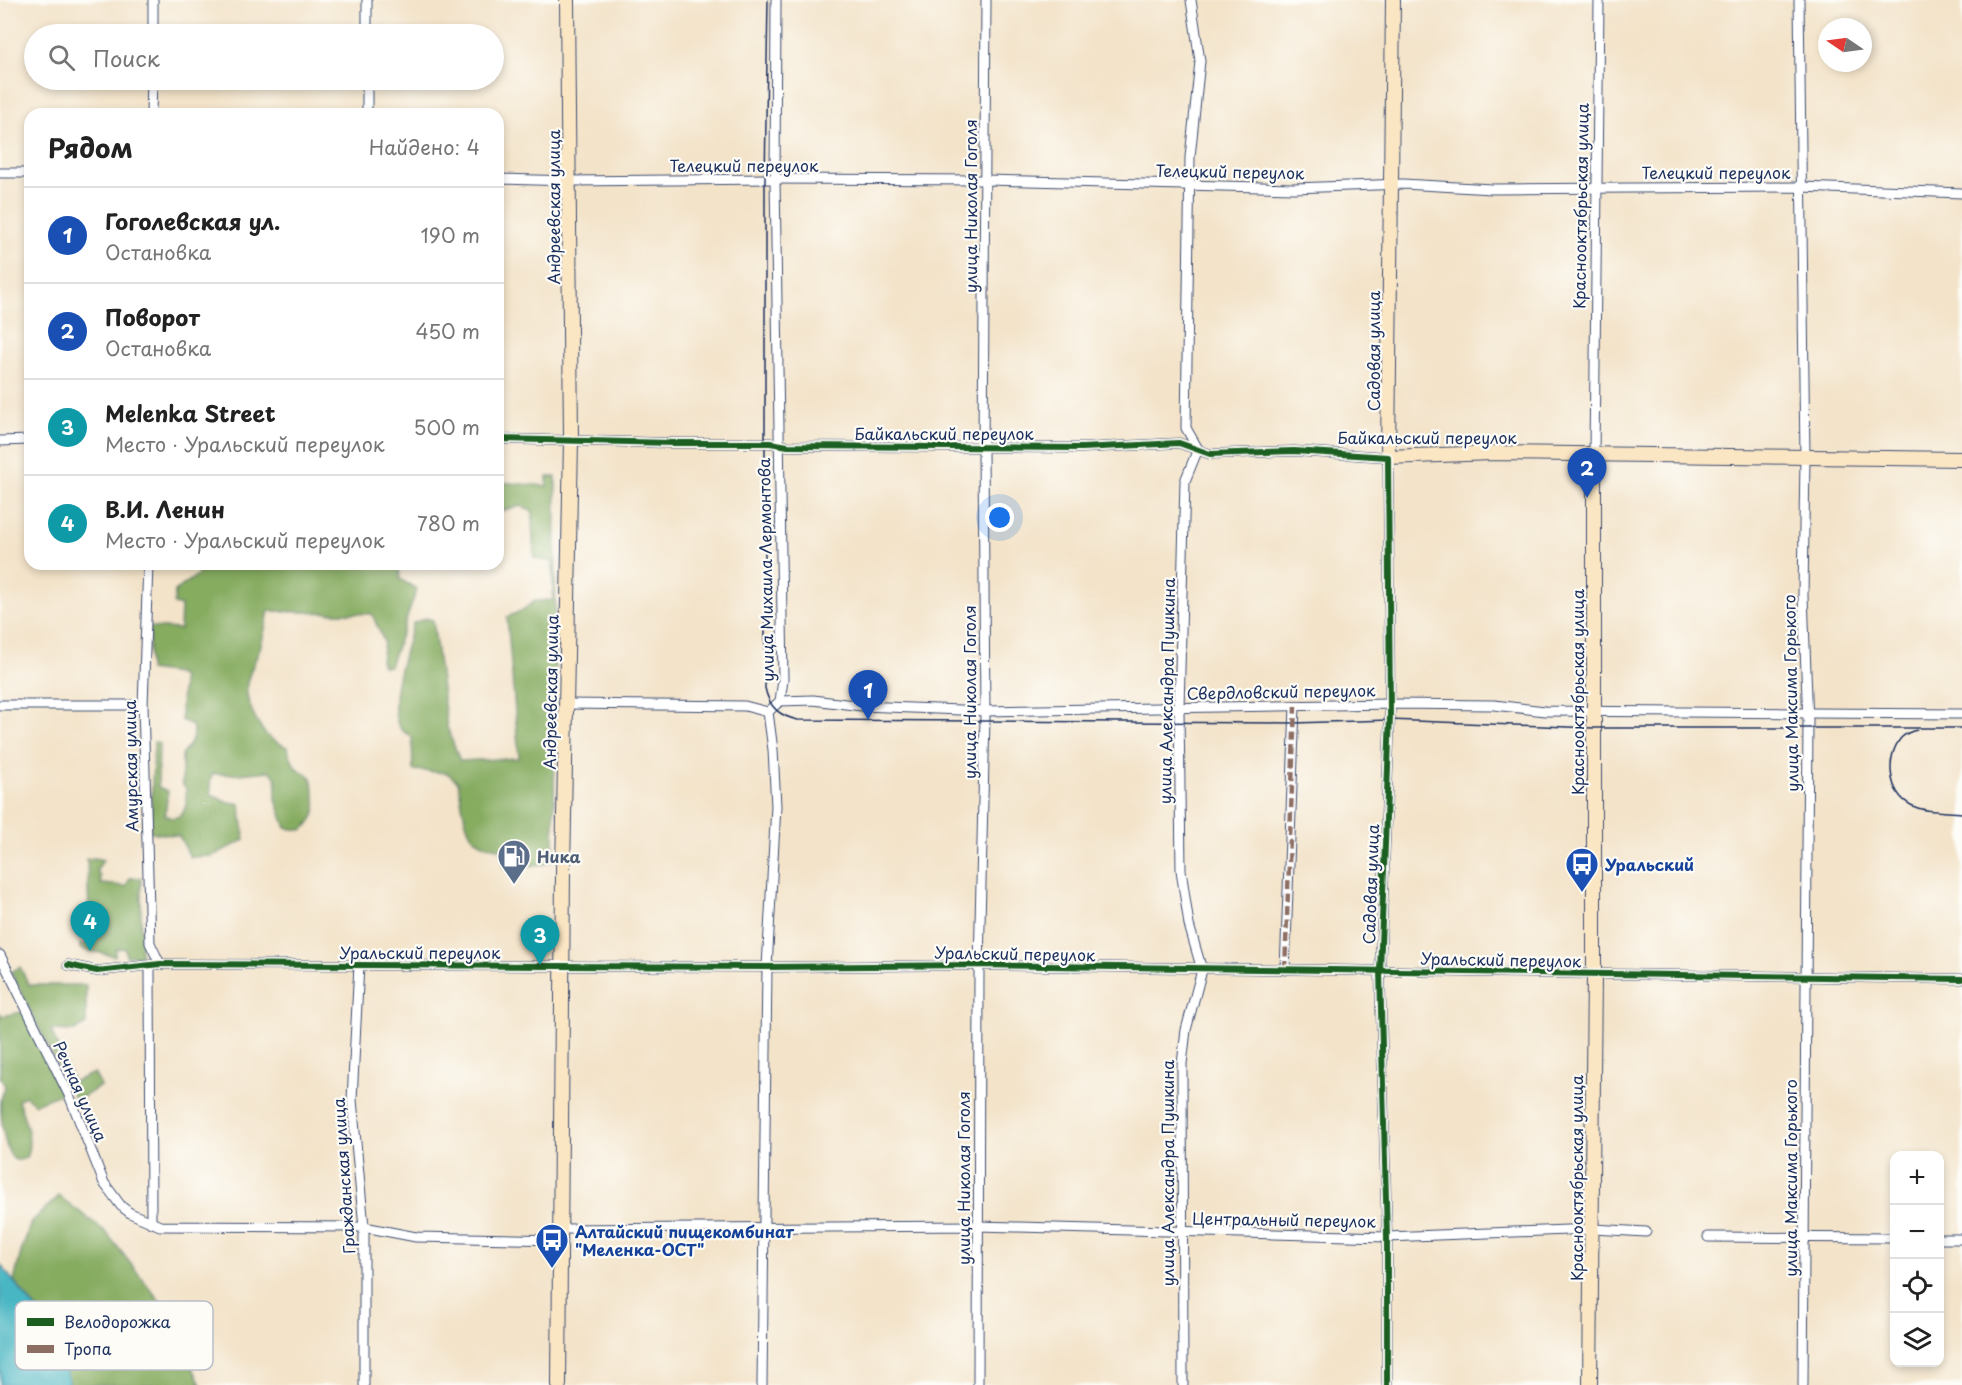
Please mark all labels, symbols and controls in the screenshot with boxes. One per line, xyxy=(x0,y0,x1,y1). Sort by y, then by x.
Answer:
north arrow xyxy=(1818,18,1872,72)
search box xyxy=(24,24,504,90)
icon: search xyxy=(45,41,78,74)
text: Поиск xyxy=(93,41,160,74)
street label: Краснооктябрьская улица xyxy=(1566,103,1594,309)
street label: улица Николая Гоголя xyxy=(958,119,982,293)
text: Рядом xyxy=(48,128,133,167)
street label: Андреевская улица xyxy=(541,129,565,285)
text: Найдено: 4 xyxy=(369,132,480,162)
street label: Телецкий переулок xyxy=(670,153,819,177)
street label: Телецкий переулок xyxy=(1155,158,1305,184)
street label: Телецкий переулок xyxy=(1642,160,1791,184)
text: Гоголевская ул. xyxy=(105,204,280,237)
text: 1 xyxy=(63,220,72,250)
text: 190 m xyxy=(421,220,480,250)
text: Остановка xyxy=(105,237,211,267)
street label: Садовая улица xyxy=(1361,291,1385,411)
text: Поворот xyxy=(105,300,200,333)
text: 2 xyxy=(60,316,75,346)
text: 450 m xyxy=(415,316,480,346)
text: Остановка xyxy=(105,333,211,363)
text: Melenka Street xyxy=(105,396,275,429)
text: 3 xyxy=(61,412,74,442)
text: 500 m xyxy=(413,412,480,442)
street label: Байкальский переулок xyxy=(854,421,1034,445)
street label: Байкальский переулок xyxy=(1337,425,1517,449)
text: Место · Уральский переулок xyxy=(105,429,385,459)
pin: 2 xyxy=(1568,448,1606,498)
street label: улица Михаила Лермонтова xyxy=(751,458,779,682)
text: В.И. Ленин xyxy=(105,492,225,525)
your location xyxy=(985,503,1014,532)
text: 4 xyxy=(61,508,74,538)
text: 780 m xyxy=(417,508,480,538)
text: Место · Уральский переулок xyxy=(105,525,385,555)
street label: улица Александра Пушкина xyxy=(1152,578,1180,804)
street label: Краснооктябрьская улица xyxy=(1565,589,1589,795)
street label: улица Максима Горького xyxy=(1776,594,1804,792)
street label: улица Николая Гоголя xyxy=(957,605,981,779)
street label: Андреевская улица xyxy=(537,614,563,770)
pin: 1 xyxy=(848,670,888,720)
street label: Свердловский переулок xyxy=(1186,677,1376,705)
street label: Амурская улица xyxy=(117,700,143,832)
street label: Садовая улица xyxy=(1356,823,1384,945)
fuel station icon: Ника xyxy=(496,838,532,885)
place label: Ника xyxy=(537,844,581,868)
bus stop icon: Уральский xyxy=(1564,846,1600,893)
place label: Уральский xyxy=(1604,852,1694,876)
pin: 4 xyxy=(70,902,110,951)
pin: 3 xyxy=(520,916,560,965)
street label: Уральский переулок xyxy=(340,940,501,964)
street label: Уральский переулок xyxy=(934,940,1096,966)
street label: Уральский переулок xyxy=(1420,946,1582,972)
street label: Речная улица xyxy=(48,1037,114,1145)
street label: улица Александра Пушкина xyxy=(1155,1060,1179,1286)
street label: Краснооктябрьская улица xyxy=(1564,1075,1588,1281)
street label: улица Максима Горького xyxy=(1778,1079,1802,1277)
street label: улица Николая Гоголя xyxy=(951,1091,975,1265)
street label: Гражданская улица xyxy=(326,1097,360,1255)
map controls xyxy=(1890,1151,1944,1367)
button: + xyxy=(1890,1151,1944,1205)
street label: Центральный переулок xyxy=(1192,1205,1377,1233)
button: − xyxy=(1890,1205,1944,1259)
place label: Алтайский пищекомбинат "Меленка-ОСТ" xyxy=(575,1219,794,1261)
bus stop icon: Алтайский пищекомбинат "Меленка-ОСТ" xyxy=(534,1222,570,1269)
button: locate xyxy=(1890,1259,1944,1313)
legend xyxy=(15,1301,213,1370)
text: Велодорожка xyxy=(64,1309,171,1333)
button: layers xyxy=(1890,1313,1944,1367)
text: Тропа xyxy=(64,1336,112,1360)

